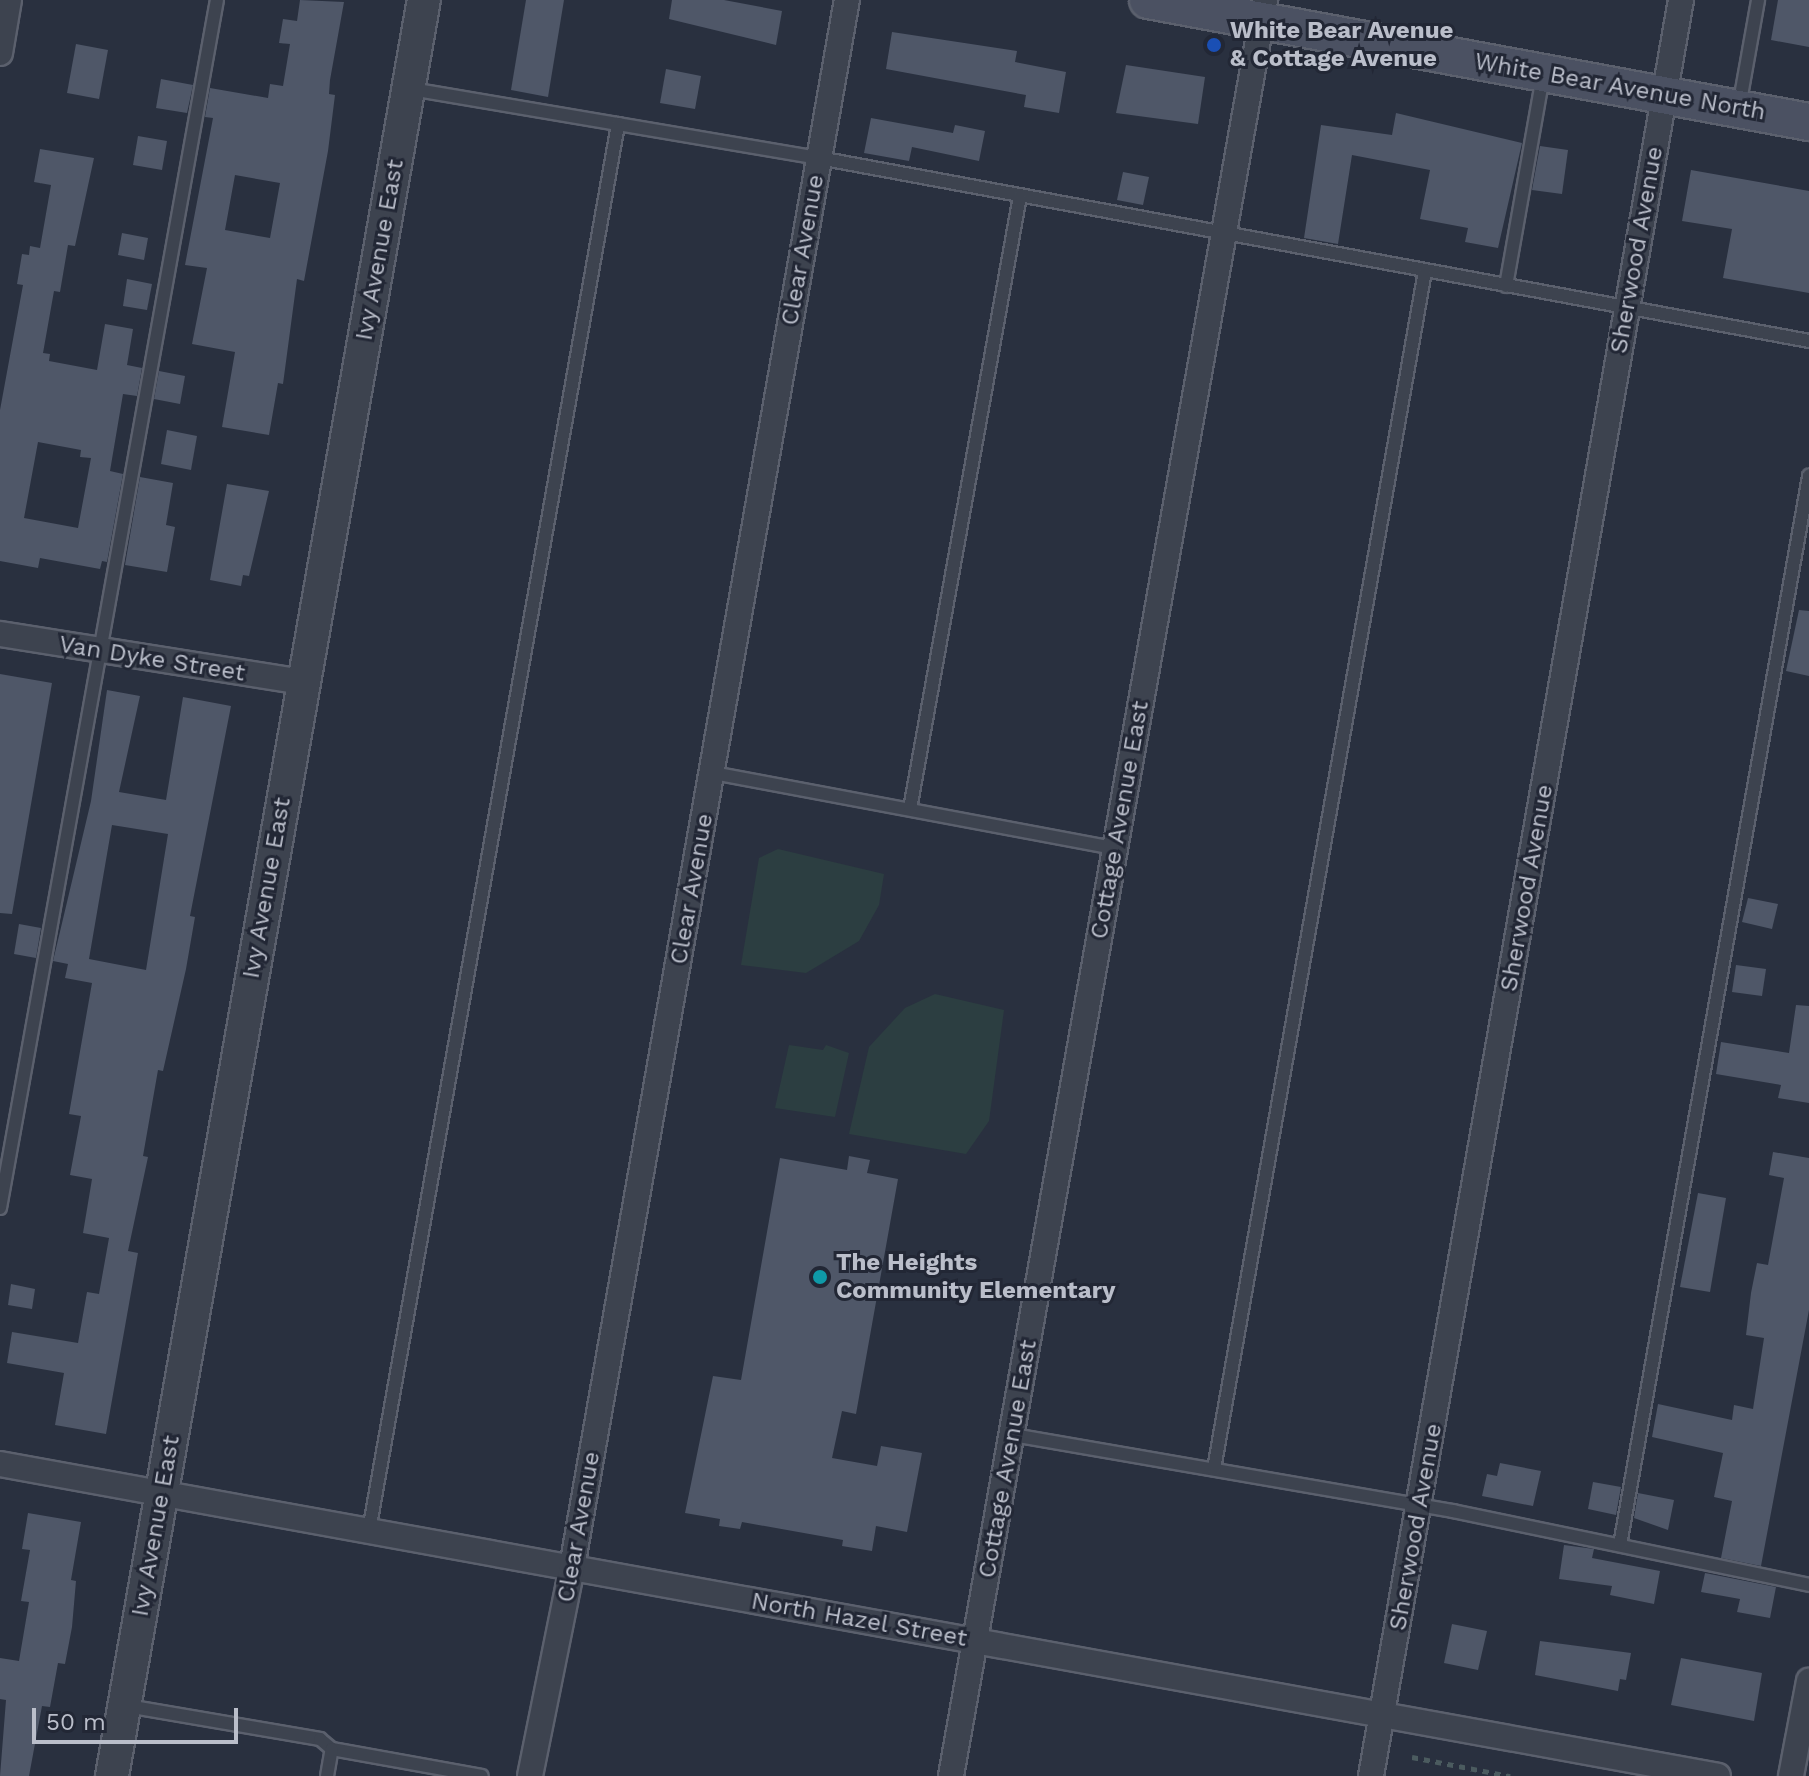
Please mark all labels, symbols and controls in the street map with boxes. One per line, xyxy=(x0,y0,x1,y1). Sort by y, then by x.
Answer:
place label: White Bear Avenue & Cottage Avenue xyxy=(1230,17,1454,73)
marker: White Bear Avenue & Cottage Avenue xyxy=(1205,36,1223,54)
street label: White Bear Avenue North xyxy=(1472,47,1768,127)
street label: Sherwood Avenue xyxy=(1605,144,1669,356)
street label: Ivy Avenue East xyxy=(350,156,410,344)
street label: Clear Avenue xyxy=(775,172,831,328)
street label: Van Dyke Street xyxy=(57,630,247,688)
street label: Cottage Avenue East xyxy=(1085,698,1155,942)
street label: Sherwood Avenue xyxy=(1495,782,1559,994)
street label: Ivy Avenue East xyxy=(237,794,297,982)
street label: Clear Avenue xyxy=(664,811,720,967)
place label: The Heights Community Elementary xyxy=(836,1249,1116,1305)
marker: The Heights Community Elementary xyxy=(811,1268,829,1286)
street label: Cottage Avenue East xyxy=(973,1337,1043,1581)
street label: Sherwood Avenue xyxy=(1384,1421,1448,1633)
street label: Ivy Avenue East xyxy=(126,1432,186,1620)
street label: Clear Avenue xyxy=(551,1449,607,1605)
street label: North Hazel Street xyxy=(749,1587,969,1653)
scale bar xyxy=(36,1692,242,1742)
text: 50 m xyxy=(46,1708,106,1736)

